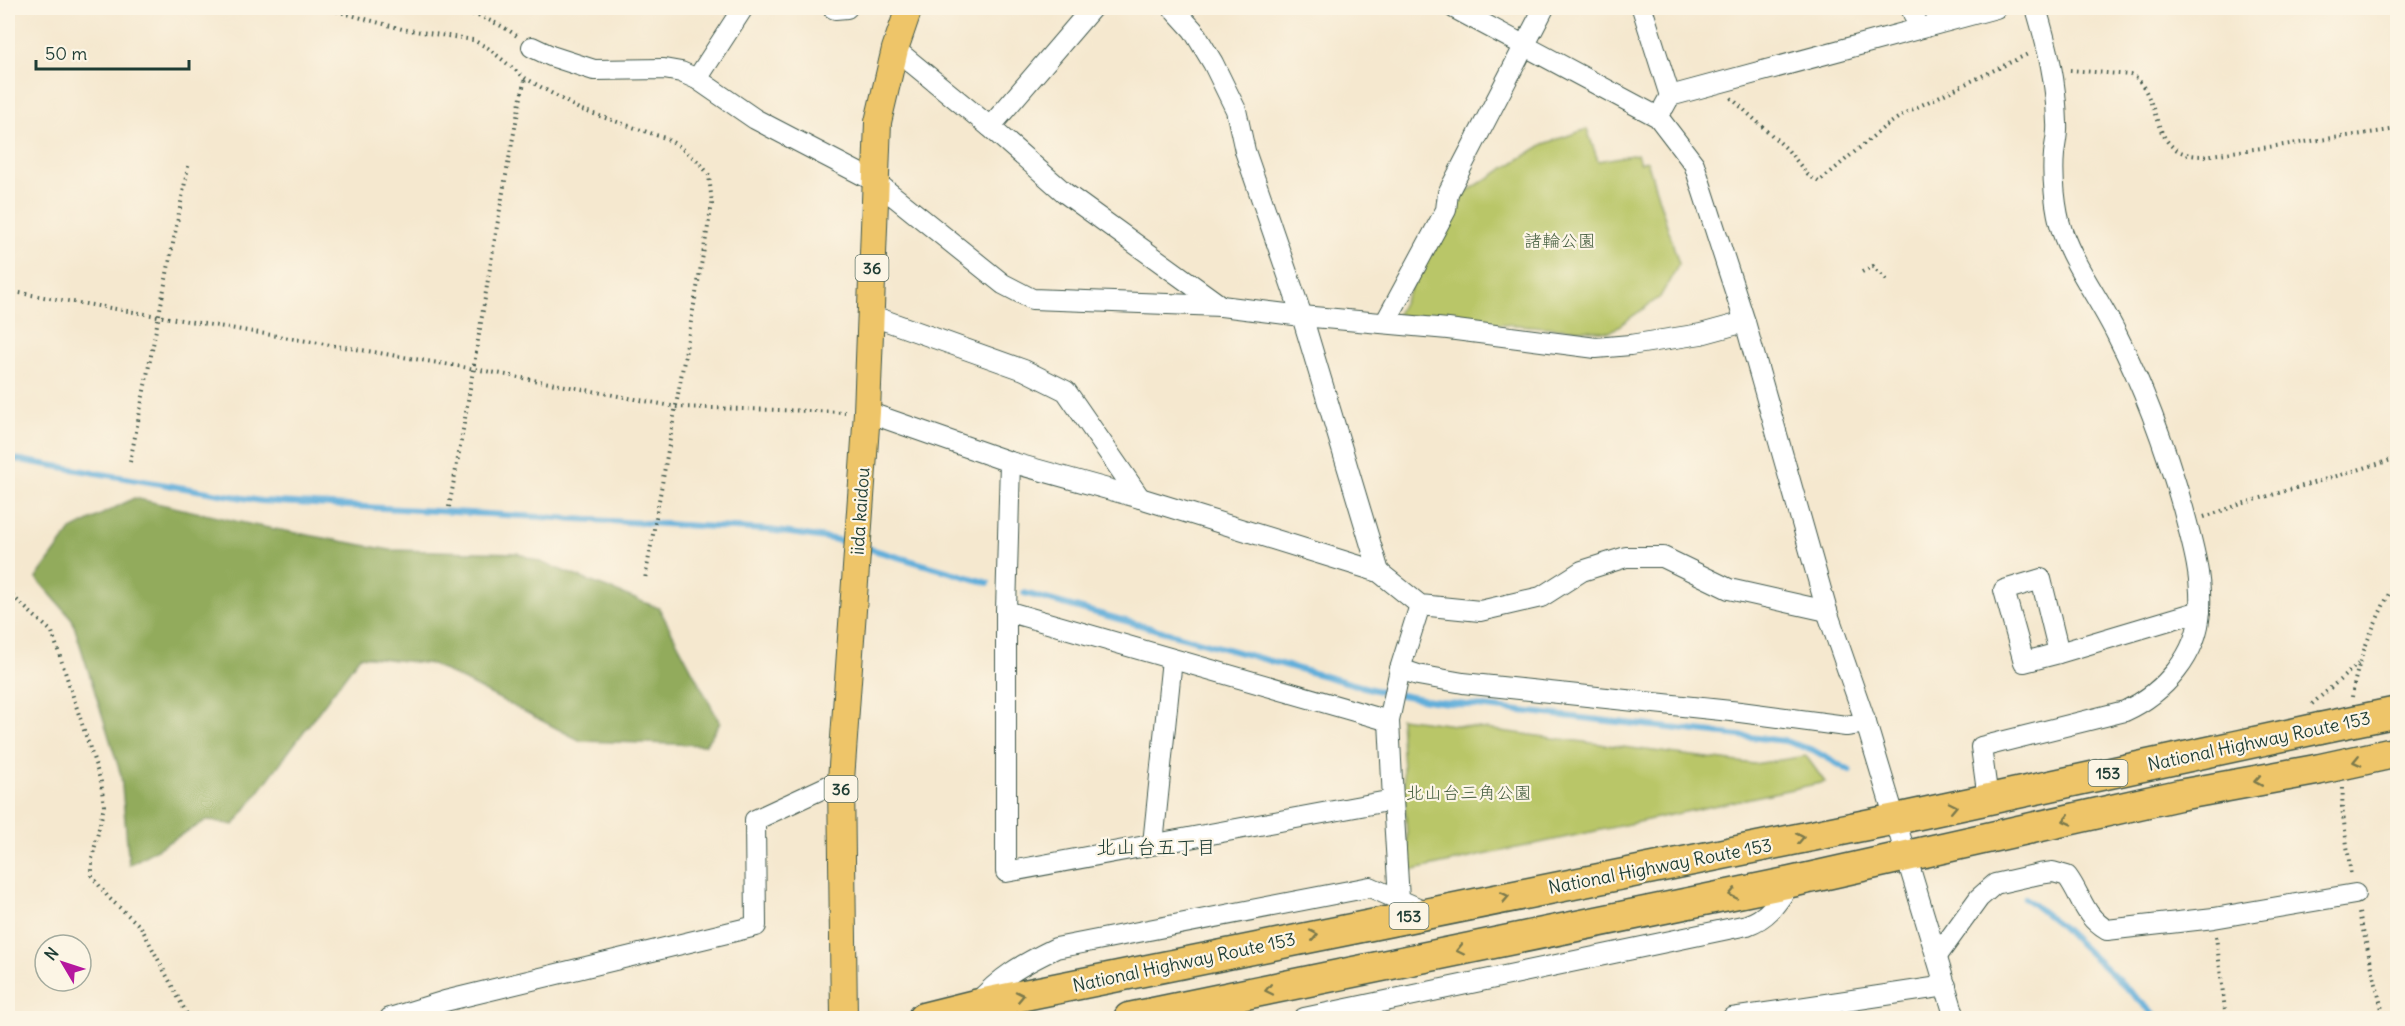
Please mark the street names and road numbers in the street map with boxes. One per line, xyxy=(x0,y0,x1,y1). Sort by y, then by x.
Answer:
road number: 36 xyxy=(856,255,888,281)
street label: iida kaidou xyxy=(845,466,875,556)
street label: National Highway Route 153 xyxy=(2145,706,2373,776)
road number: 153 xyxy=(2088,760,2128,786)
road number: 36 xyxy=(824,776,858,802)
street label: National Highway Route 153 xyxy=(1546,833,1774,899)
road number: 153 xyxy=(1390,903,1428,929)
street label: National Highway Route 153 xyxy=(1070,927,1298,997)

